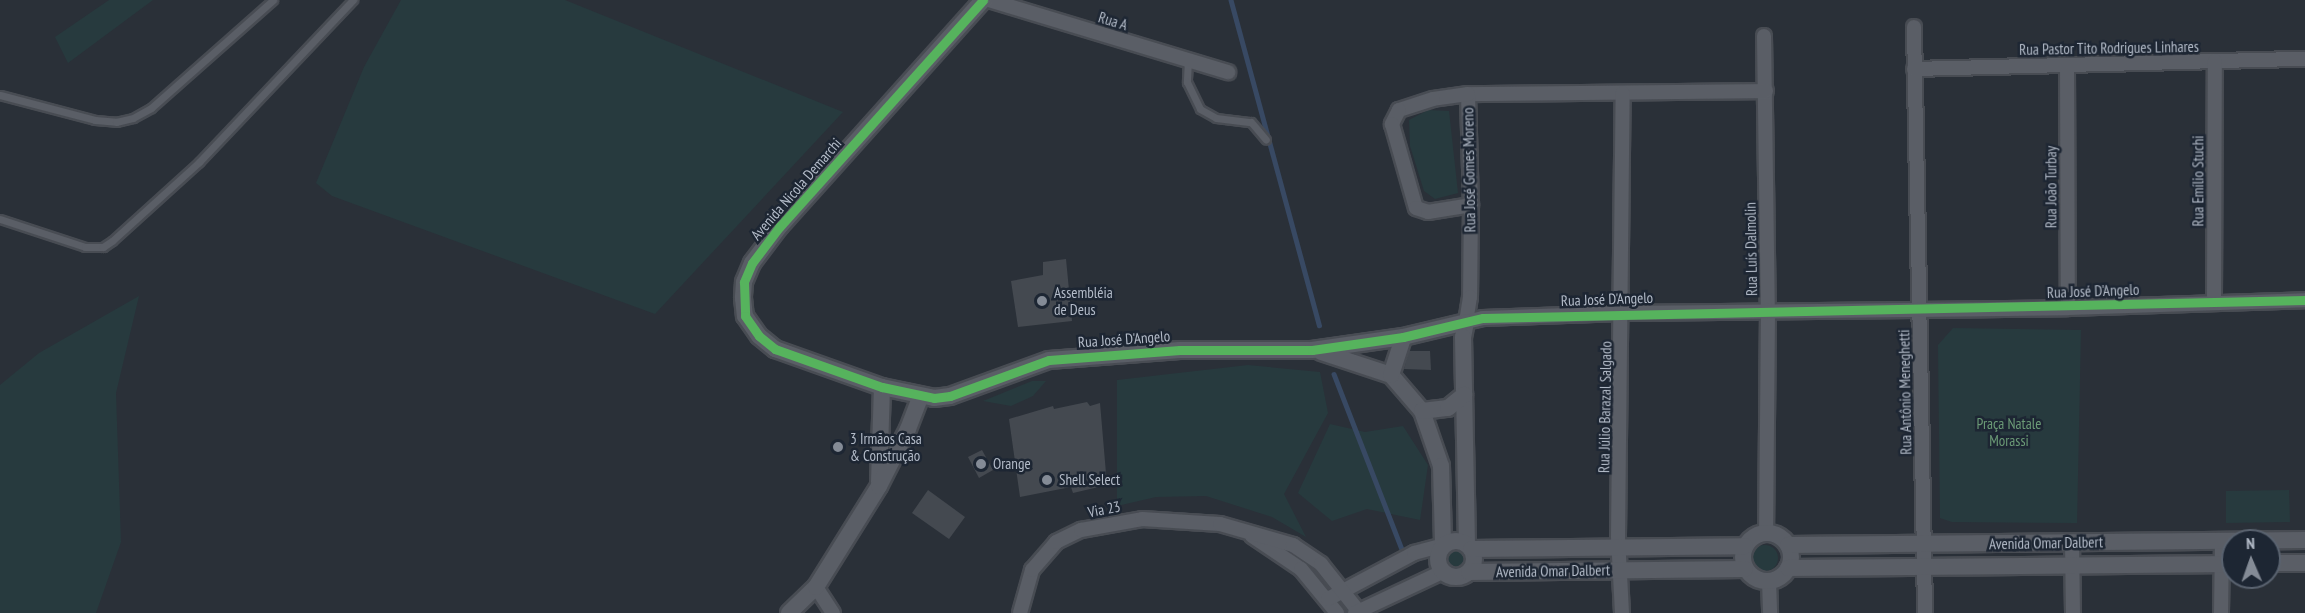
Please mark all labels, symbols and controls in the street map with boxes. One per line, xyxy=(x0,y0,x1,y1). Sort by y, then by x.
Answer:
street label: Rua A xyxy=(1096,8,1130,34)
street label: Rua Pastor Tito Rodrigues Linhares xyxy=(2019,37,2199,59)
street label: Rua José Gomes Moreno xyxy=(1459,107,1479,233)
street label: Avenida Nicola Demarchi xyxy=(747,134,845,244)
street label: Rua Emílio Stuchi xyxy=(2189,135,2207,227)
street label: Rua João Turbay xyxy=(2042,146,2060,228)
street label: Rua Luís Dalmolin xyxy=(1741,202,1761,296)
street label: Rua José D'Angelo xyxy=(2047,280,2139,302)
place label: Assembléia de Deus xyxy=(1054,283,1113,318)
street label: Rua José D'Angelo xyxy=(1561,288,1653,310)
marker: Assembléia de Deus xyxy=(1035,294,1049,308)
street label: Rua José D'Angelo xyxy=(1077,327,1171,351)
street label: Rua Antônio Meneghetti xyxy=(1895,329,1915,455)
street label: Rua Júlio Barazal Salgado xyxy=(1595,341,1615,473)
park label: Praça Natale Morassi xyxy=(1977,414,2041,449)
place label: 3 Irmãos Casa & Construção xyxy=(850,429,922,464)
marker: 3 Irmãos Casa & Construção xyxy=(831,440,845,454)
place label: Orange xyxy=(993,455,1031,473)
marker: Orange xyxy=(974,457,988,471)
place label: Shell Select xyxy=(1059,471,1120,489)
marker: Shell Select xyxy=(1040,473,1054,487)
street label: Via 23 xyxy=(1086,497,1122,521)
north arrow xyxy=(2221,529,2281,589)
street label: Avenida Omar Dalbert xyxy=(1989,533,2103,553)
text: N xyxy=(2246,533,2255,553)
street label: Avenida Omar Dalbert xyxy=(1496,561,1610,581)

